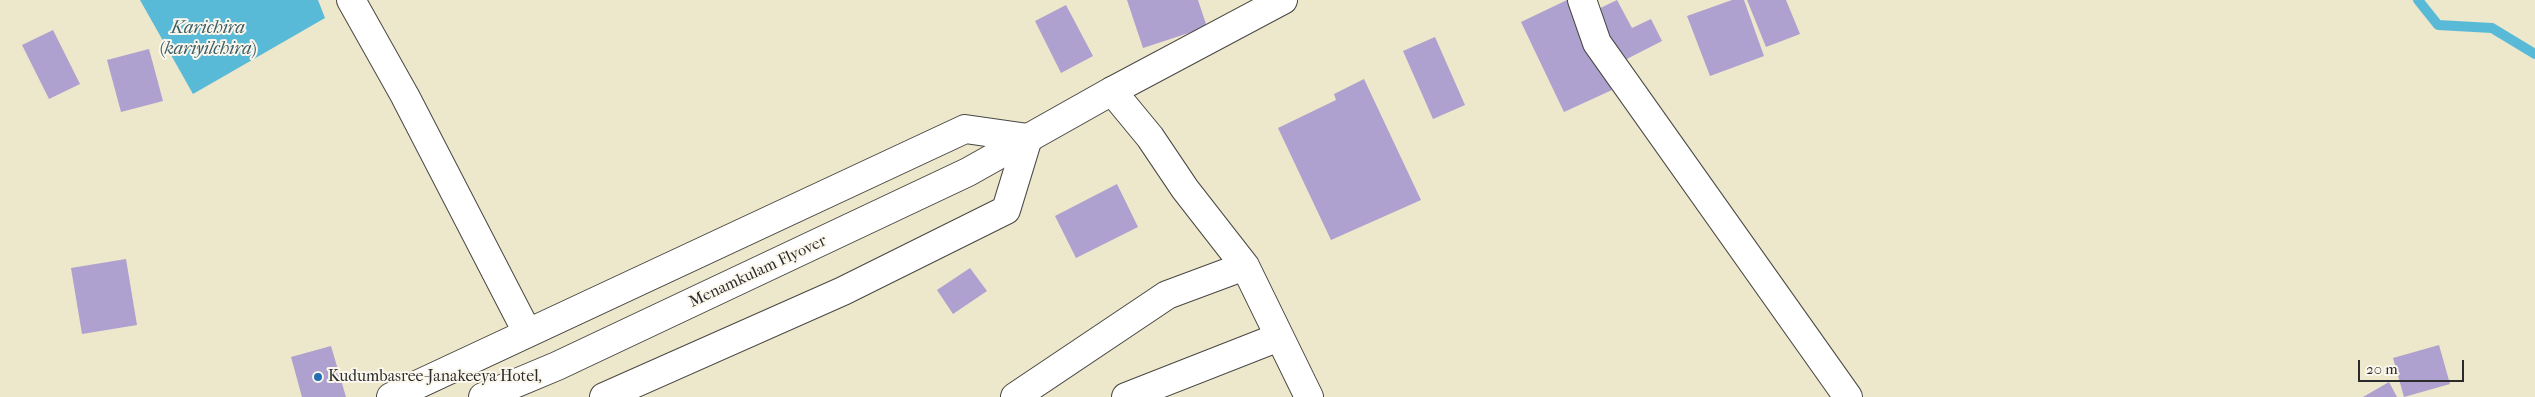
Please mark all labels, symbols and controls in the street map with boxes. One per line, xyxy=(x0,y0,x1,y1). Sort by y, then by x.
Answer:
water label: Karichira (kariyilchira) xyxy=(160,18,256,60)
street label: Menamkulam Flyover xyxy=(686,232,830,312)
scale bar xyxy=(2360,350,2466,382)
text: 20 m xyxy=(2366,360,2398,378)
place label: Kudumbasree-Janakeeya Hotel, xyxy=(328,367,542,387)
marker: Kudumbasree-Janakeeya Hotel, xyxy=(312,371,324,383)

